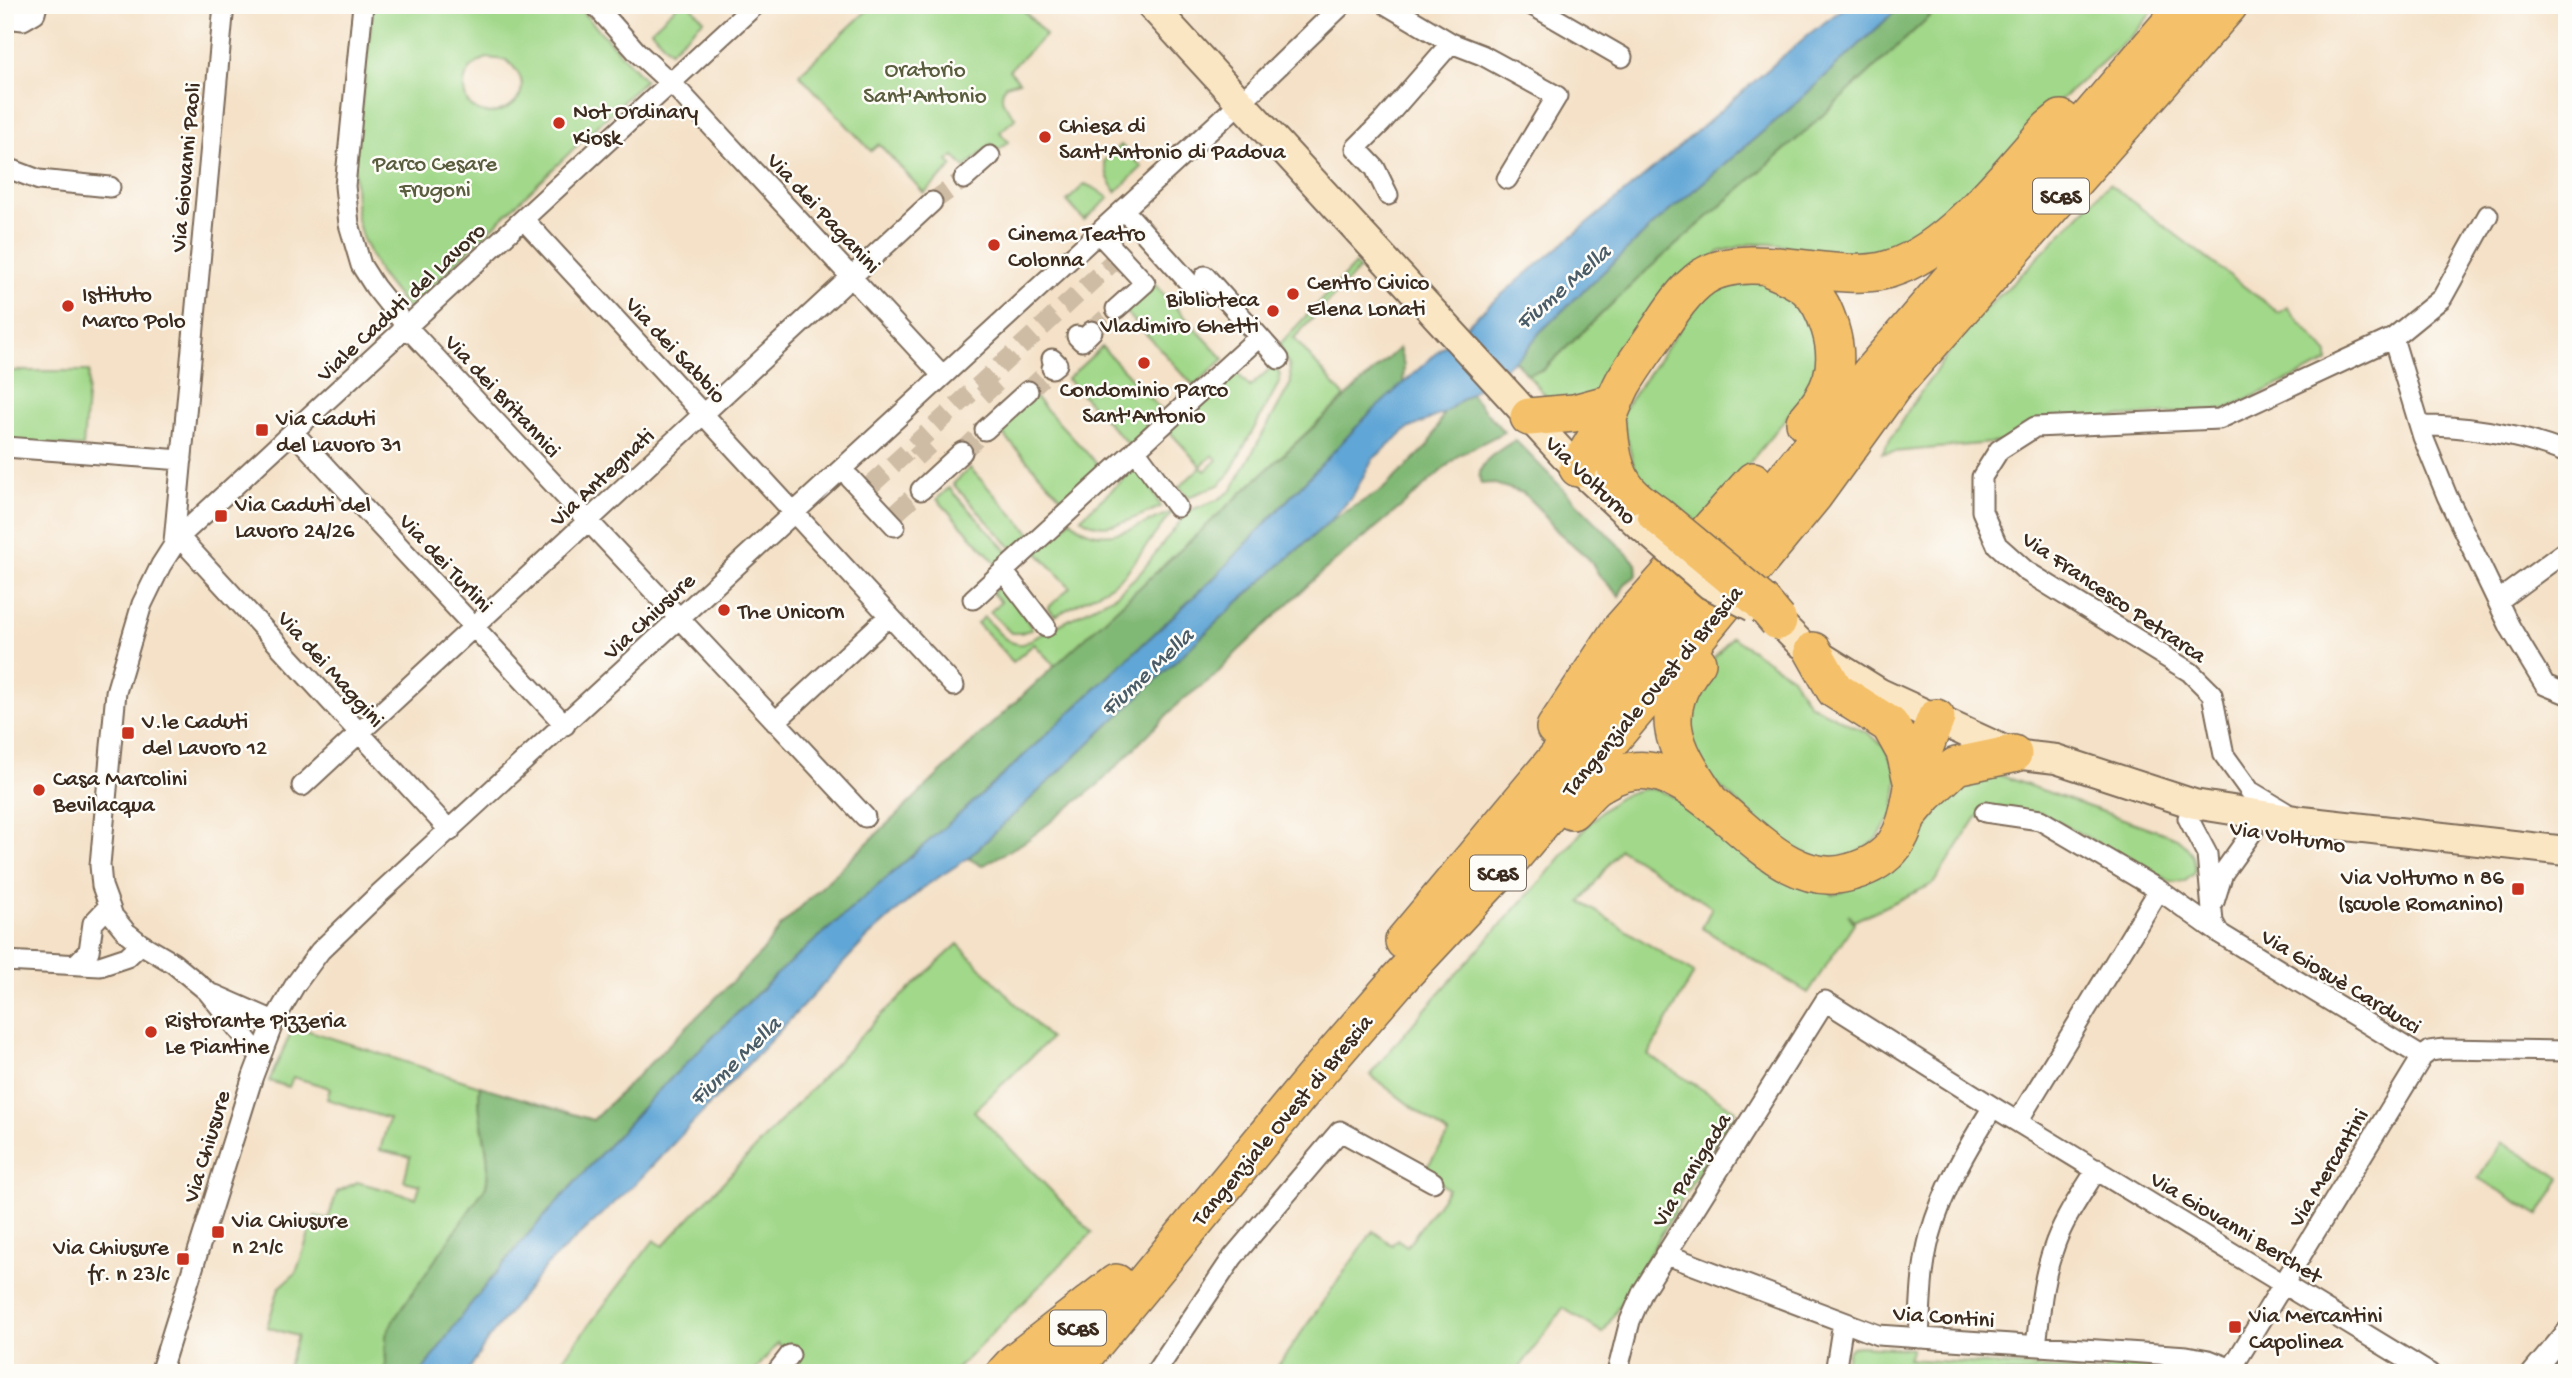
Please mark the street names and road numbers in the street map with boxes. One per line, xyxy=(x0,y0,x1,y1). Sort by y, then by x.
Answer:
street label: Via Giovanni Paoli xyxy=(167,81,208,254)
street label: Via dei Paganini xyxy=(759,148,885,280)
road number: SCBS xyxy=(2033,178,2089,214)
street label: Viale Caduti del Lavoro xyxy=(311,218,493,390)
street label: Via dei Sabbio xyxy=(617,292,731,411)
street label: Via dei Britannici xyxy=(437,330,565,465)
street label: Via Antegnati xyxy=(545,423,661,534)
street label: Via Volturno xyxy=(1537,430,1641,532)
street label: Via dei Turlini xyxy=(391,509,497,619)
street label: Via Francesco Petrarca xyxy=(2015,527,2211,671)
street label: Via Chiusure xyxy=(598,567,703,668)
street label: Tangenziale Ovest di Brescia xyxy=(1556,580,1751,805)
street label: Via dei Maggini xyxy=(269,606,389,734)
street label: Via Volturno xyxy=(2227,816,2347,861)
road number: SCBS xyxy=(1470,856,1526,890)
street label: Via Giosuè Carducci xyxy=(2254,924,2425,1042)
street label: Tangenziale Ovest di Brescia xyxy=(1186,1009,1381,1234)
street label: Via Chiusure xyxy=(178,1087,239,1207)
street label: Via Mercantini xyxy=(2283,1105,2376,1234)
street label: Via Panigada xyxy=(1647,1108,1739,1234)
street label: Via Giovanni Berchet xyxy=(2143,1166,2327,1292)
street label: Via Contini xyxy=(1891,1301,1995,1336)
road number: SCBS xyxy=(1050,1310,1106,1346)

